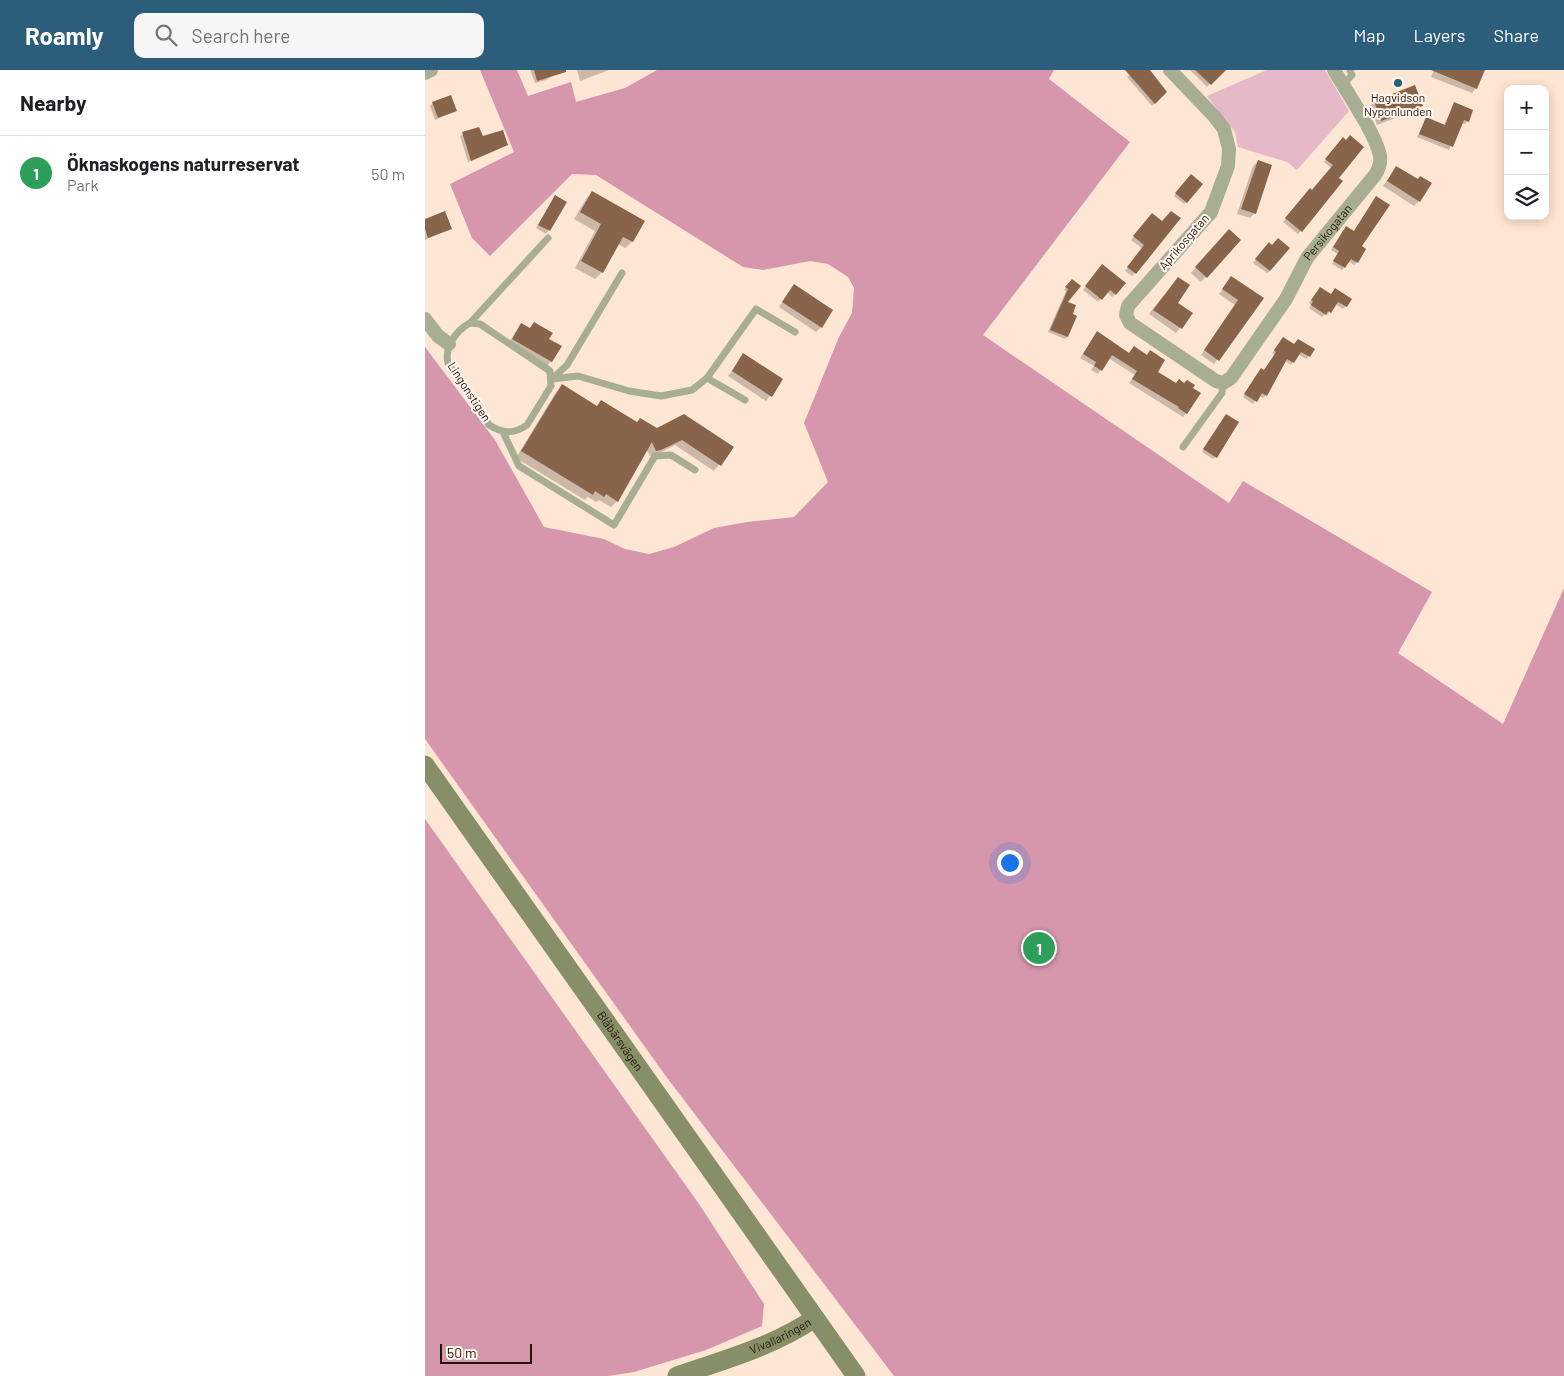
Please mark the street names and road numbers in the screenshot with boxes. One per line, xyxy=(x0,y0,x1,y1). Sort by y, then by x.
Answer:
street label: Persikogatan xyxy=(1300,201,1354,263)
street label: Aprikosgatan xyxy=(1155,211,1211,272)
street label: Lingonstigen xyxy=(445,359,494,424)
street label: Blåbärsvägen xyxy=(595,1008,646,1073)
street label: Vivallaringen xyxy=(747,1314,813,1356)

